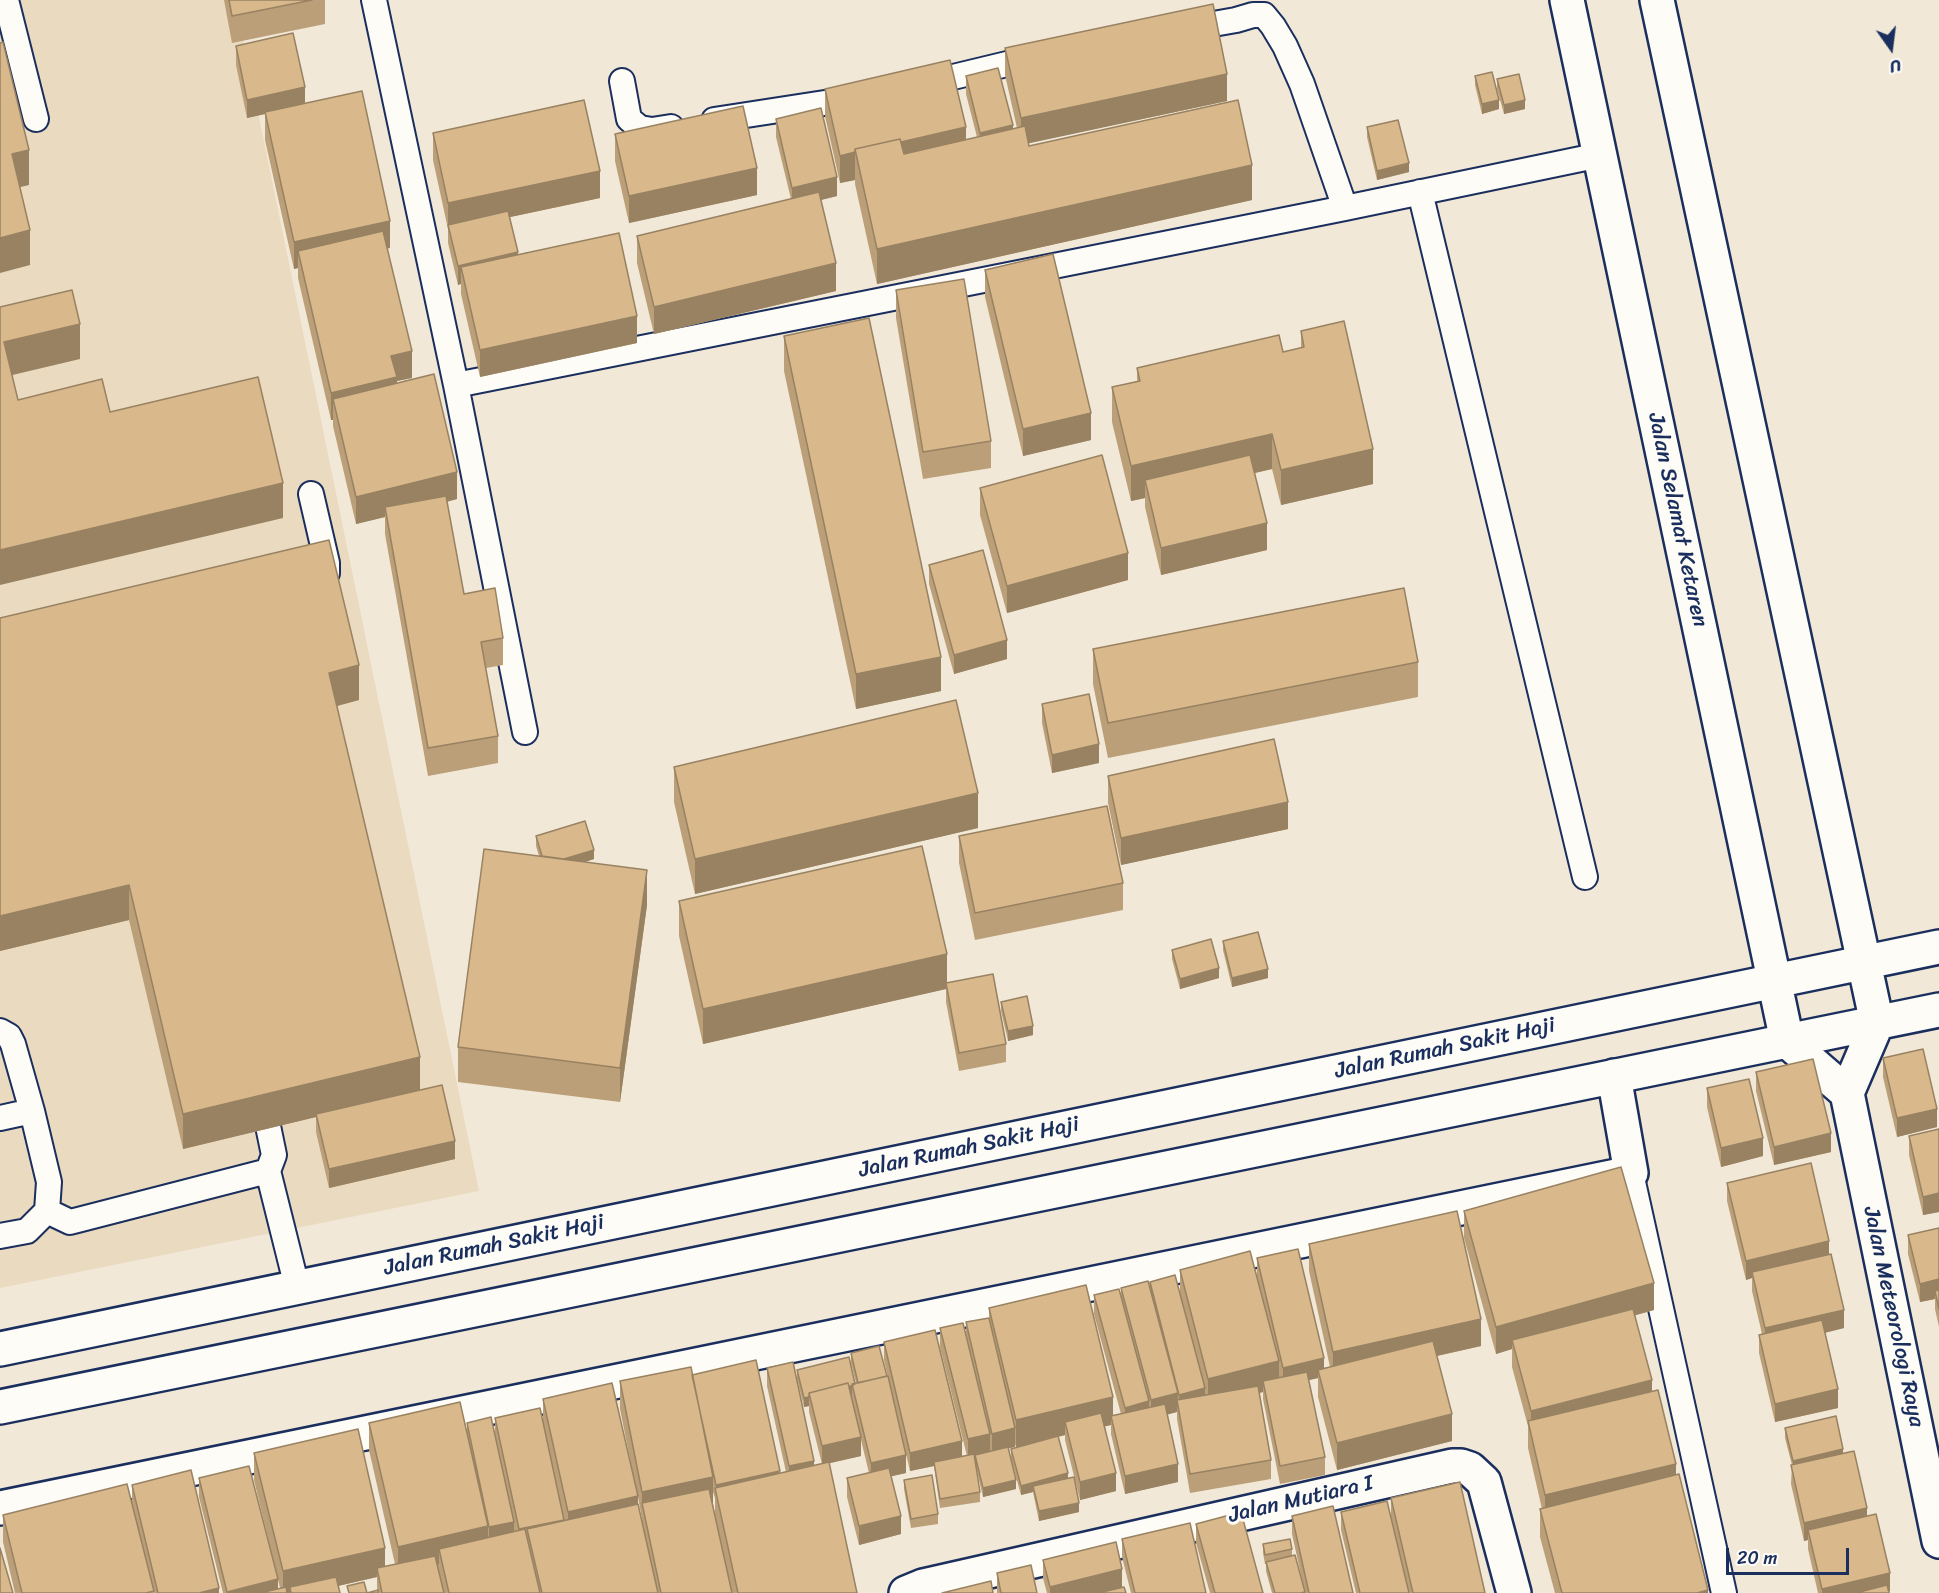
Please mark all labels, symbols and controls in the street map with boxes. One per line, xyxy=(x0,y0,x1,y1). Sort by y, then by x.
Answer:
north arrow xyxy=(1861,18,1921,78)
text: U xyxy=(1887,51,1904,81)
street label: Jalan Selamat Ketaren xyxy=(1641,411,1713,629)
street label: Jalan Rumah Sakit Haji xyxy=(1333,1013,1557,1085)
street label: Jalan Rumah Sakit Haji xyxy=(857,1112,1081,1184)
street label: Jalan Meteorologi Raya xyxy=(1857,1204,1929,1430)
street label: Jalan Rumah Sakit Haji xyxy=(382,1210,606,1282)
street label: Jalan Mutiara I xyxy=(1226,1471,1376,1529)
scale bar xyxy=(1729,1536,1852,1574)
text: 20 m xyxy=(1737,1542,1777,1574)

